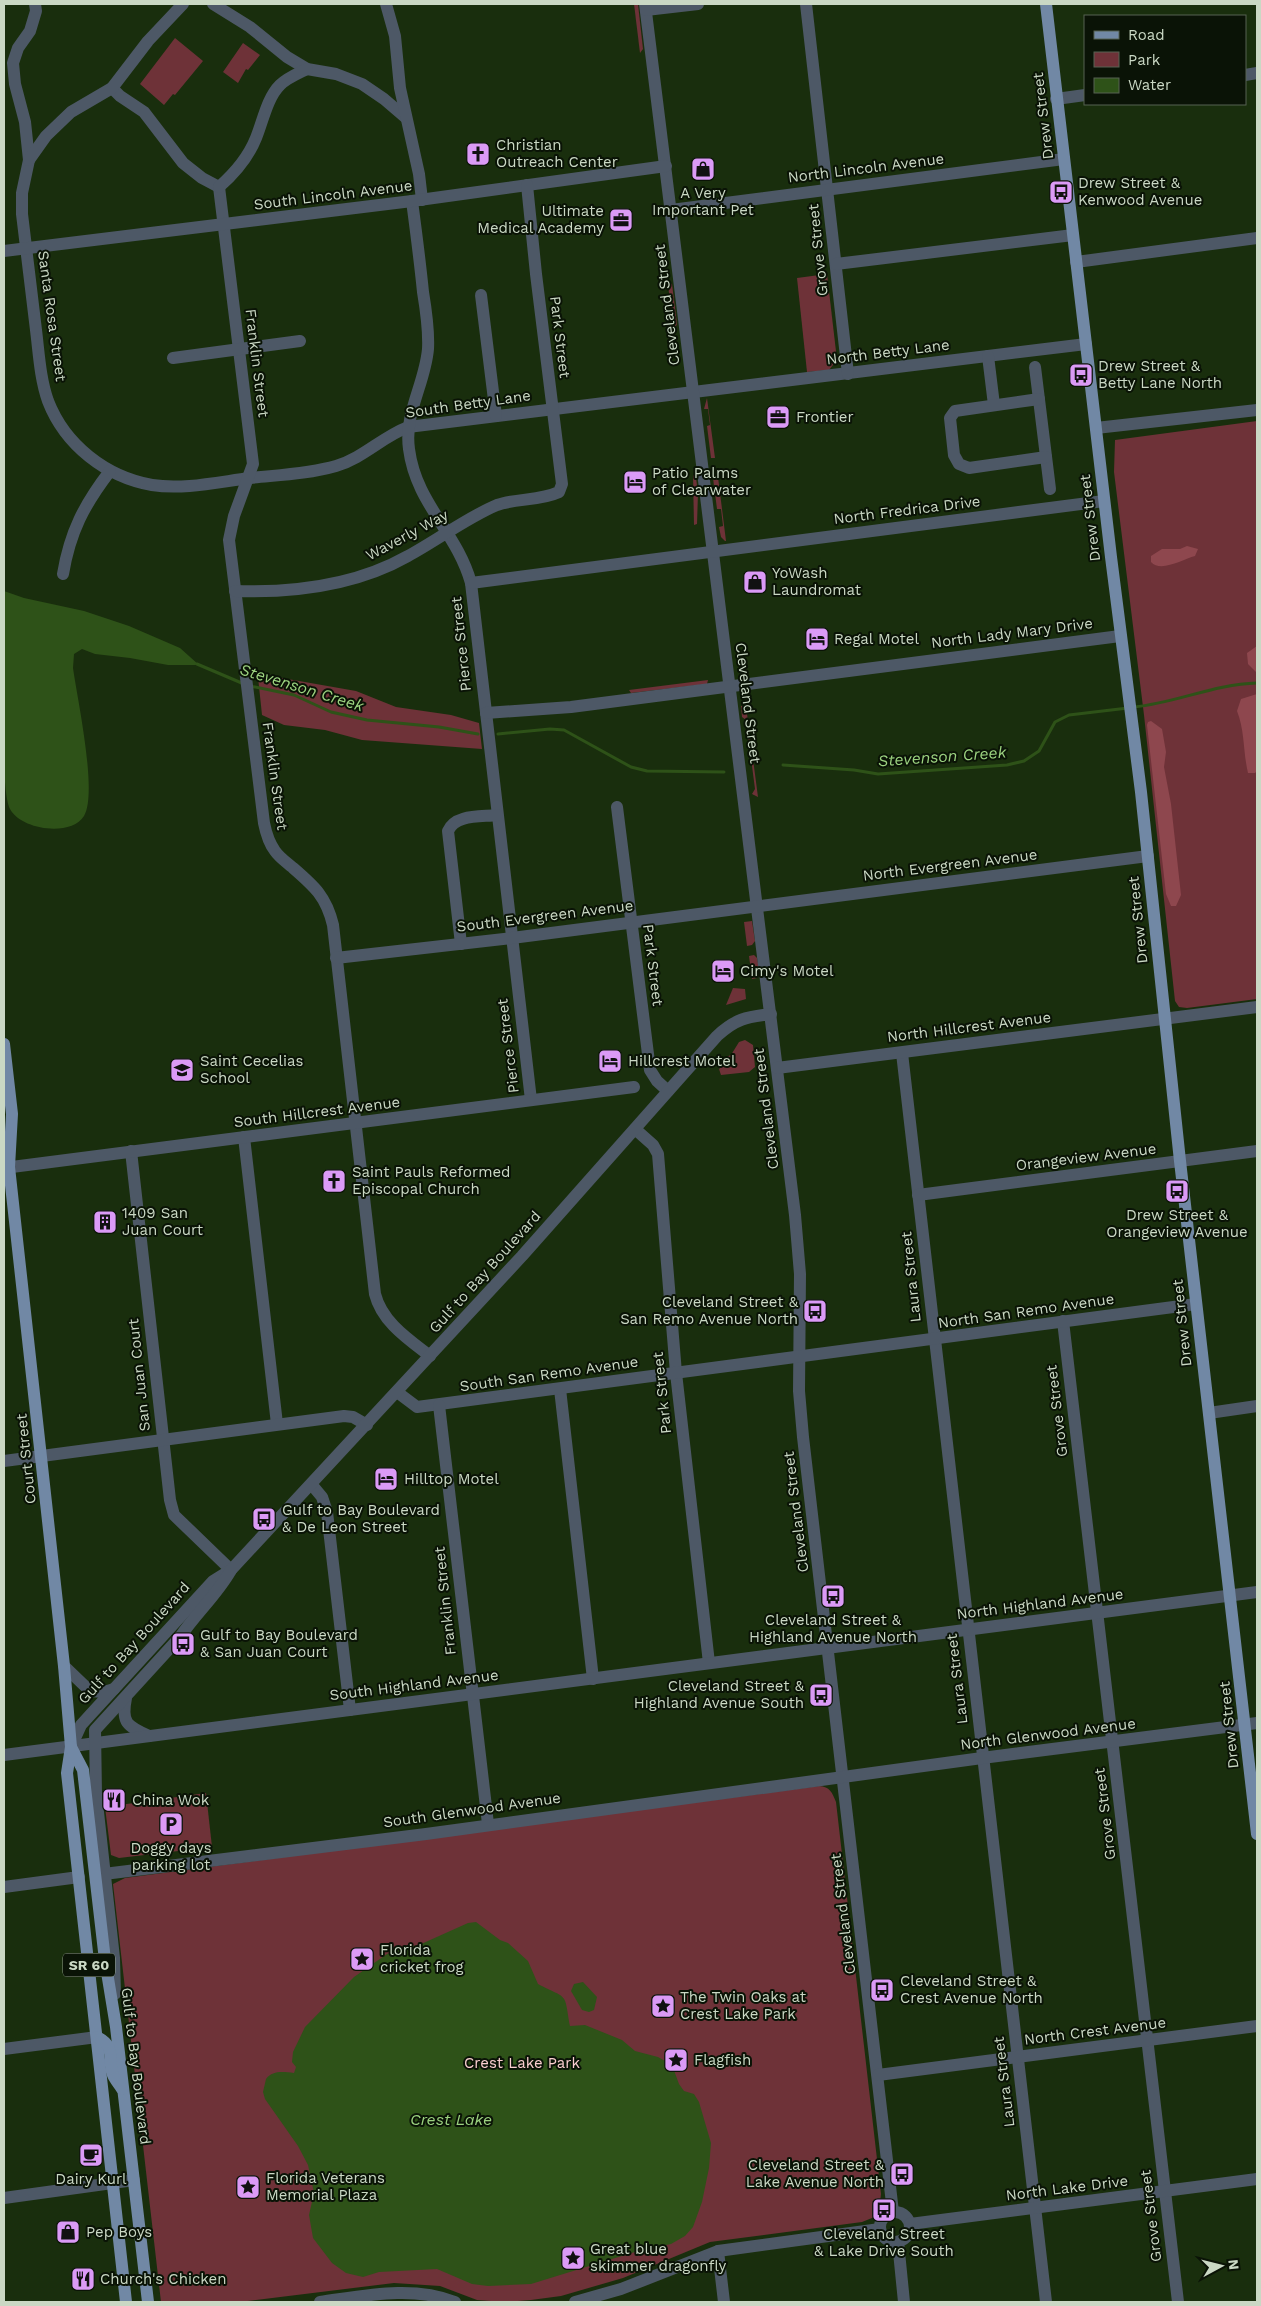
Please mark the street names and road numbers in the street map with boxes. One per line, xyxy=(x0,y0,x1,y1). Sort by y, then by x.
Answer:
street label: Drew Street xyxy=(1029,71,1057,161)
street label: North Lincoln Avenue xyxy=(787,149,945,187)
street label: South Lincoln Avenue xyxy=(253,176,413,214)
street label: Grove Street xyxy=(804,202,832,297)
street label: Cleveland Street xyxy=(651,243,683,367)
street label: Santa Rosa Street xyxy=(34,250,70,383)
street label: Park Street xyxy=(546,295,574,380)
street label: Franklin Street xyxy=(241,308,273,419)
street label: North Betty Lane xyxy=(825,336,951,368)
street label: South Betty Lane xyxy=(404,386,532,422)
street label: Drew Street xyxy=(1076,473,1104,563)
street label: North Fredrica Drive xyxy=(833,492,981,528)
street label: Waverly Way xyxy=(363,506,451,564)
street label: Pierce Street xyxy=(447,595,475,692)
street label: North Lady Mary Drive xyxy=(930,614,1094,652)
street label: Cleveland Street xyxy=(732,641,764,765)
street label: Franklin Street xyxy=(259,721,292,832)
street label: North Evergreen Avenue xyxy=(862,845,1038,885)
street label: Drew Street xyxy=(1124,875,1152,964)
street label: South Evergreen Avenue xyxy=(456,896,634,936)
street label: Park Street xyxy=(639,923,667,1008)
street label: Pierce Street xyxy=(493,997,523,1094)
street label: North Hillcrest Avenue xyxy=(886,1008,1052,1046)
street label: Cleveland Street xyxy=(750,1047,782,1171)
street label: South Hillcrest Avenue xyxy=(233,1093,401,1131)
street label: Orangeview Avenue xyxy=(1015,1139,1157,1175)
street label: Gulf to Bay Boulevard xyxy=(425,1207,545,1337)
street label: Laura Street xyxy=(897,1230,925,1323)
street label: Drew Street xyxy=(1168,1278,1196,1367)
street label: North San Remo Avenue xyxy=(937,1290,1115,1332)
street label: San Juan Court xyxy=(124,1317,154,1432)
street label: Park Street xyxy=(649,1350,675,1435)
street label: South San Remo Avenue xyxy=(459,1353,639,1395)
street label: Grove Street xyxy=(1042,1363,1072,1458)
street label: Court Street xyxy=(12,1412,40,1505)
street label: Cleveland Street xyxy=(780,1450,812,1574)
street label: Franklin Street xyxy=(430,1545,460,1656)
street label: Gulf to Bay Boulevard xyxy=(74,1578,194,1708)
street label: North Highland Avenue xyxy=(956,1585,1124,1623)
street label: Laura Street xyxy=(942,1632,971,1725)
street label: South Highland Avenue xyxy=(328,1666,500,1704)
street label: Drew Street xyxy=(1215,1680,1243,1769)
street label: North Glenwood Avenue xyxy=(959,1714,1137,1754)
street label: Grove Street xyxy=(1090,1766,1120,1861)
street label: South Glenwood Avenue xyxy=(382,1789,562,1831)
street label: Cleveland Street xyxy=(827,1852,859,1976)
road number: SR 60 xyxy=(63,1954,115,1976)
street label: Gulf to Bay Boulevard xyxy=(117,1986,155,2146)
street label: North Crest Avenue xyxy=(1023,2013,1167,2049)
street label: Laura Street xyxy=(989,2035,1018,2128)
street label: Grove Street xyxy=(1136,2168,1166,2263)
street label: North Lake Drive xyxy=(1005,2172,1129,2204)

